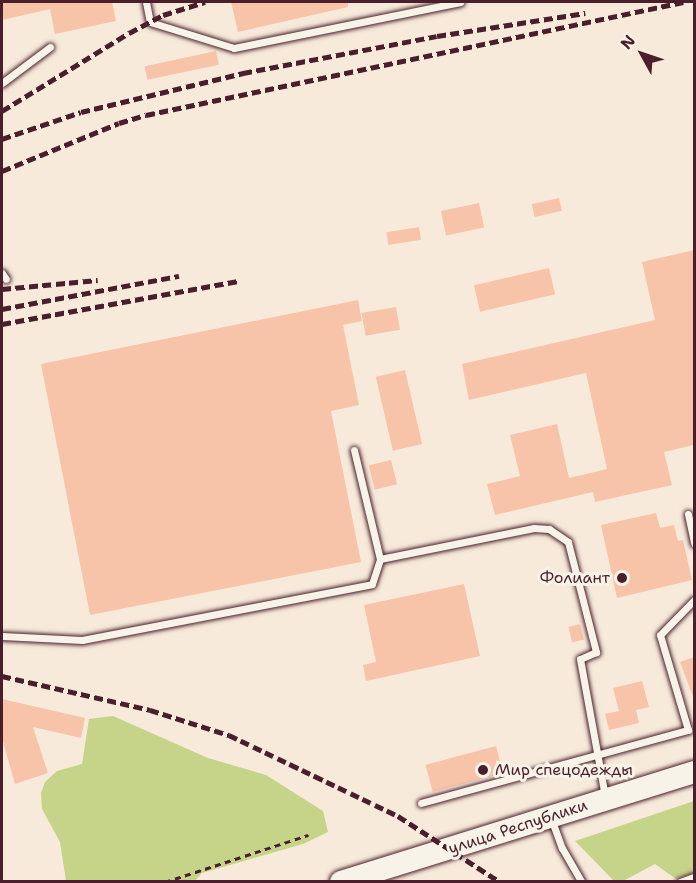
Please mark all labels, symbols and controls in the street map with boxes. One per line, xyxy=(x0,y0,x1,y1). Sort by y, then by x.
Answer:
north arrow xyxy=(612,24,672,84)
text: N xyxy=(616,30,640,54)
place label: Фолиант xyxy=(540,568,610,588)
marker: Фолиант xyxy=(615,571,629,585)
place label: Мир спецодежды xyxy=(495,760,633,780)
marker: Мир спецодежды xyxy=(476,763,490,777)
street label: улица Республики xyxy=(446,795,590,859)

